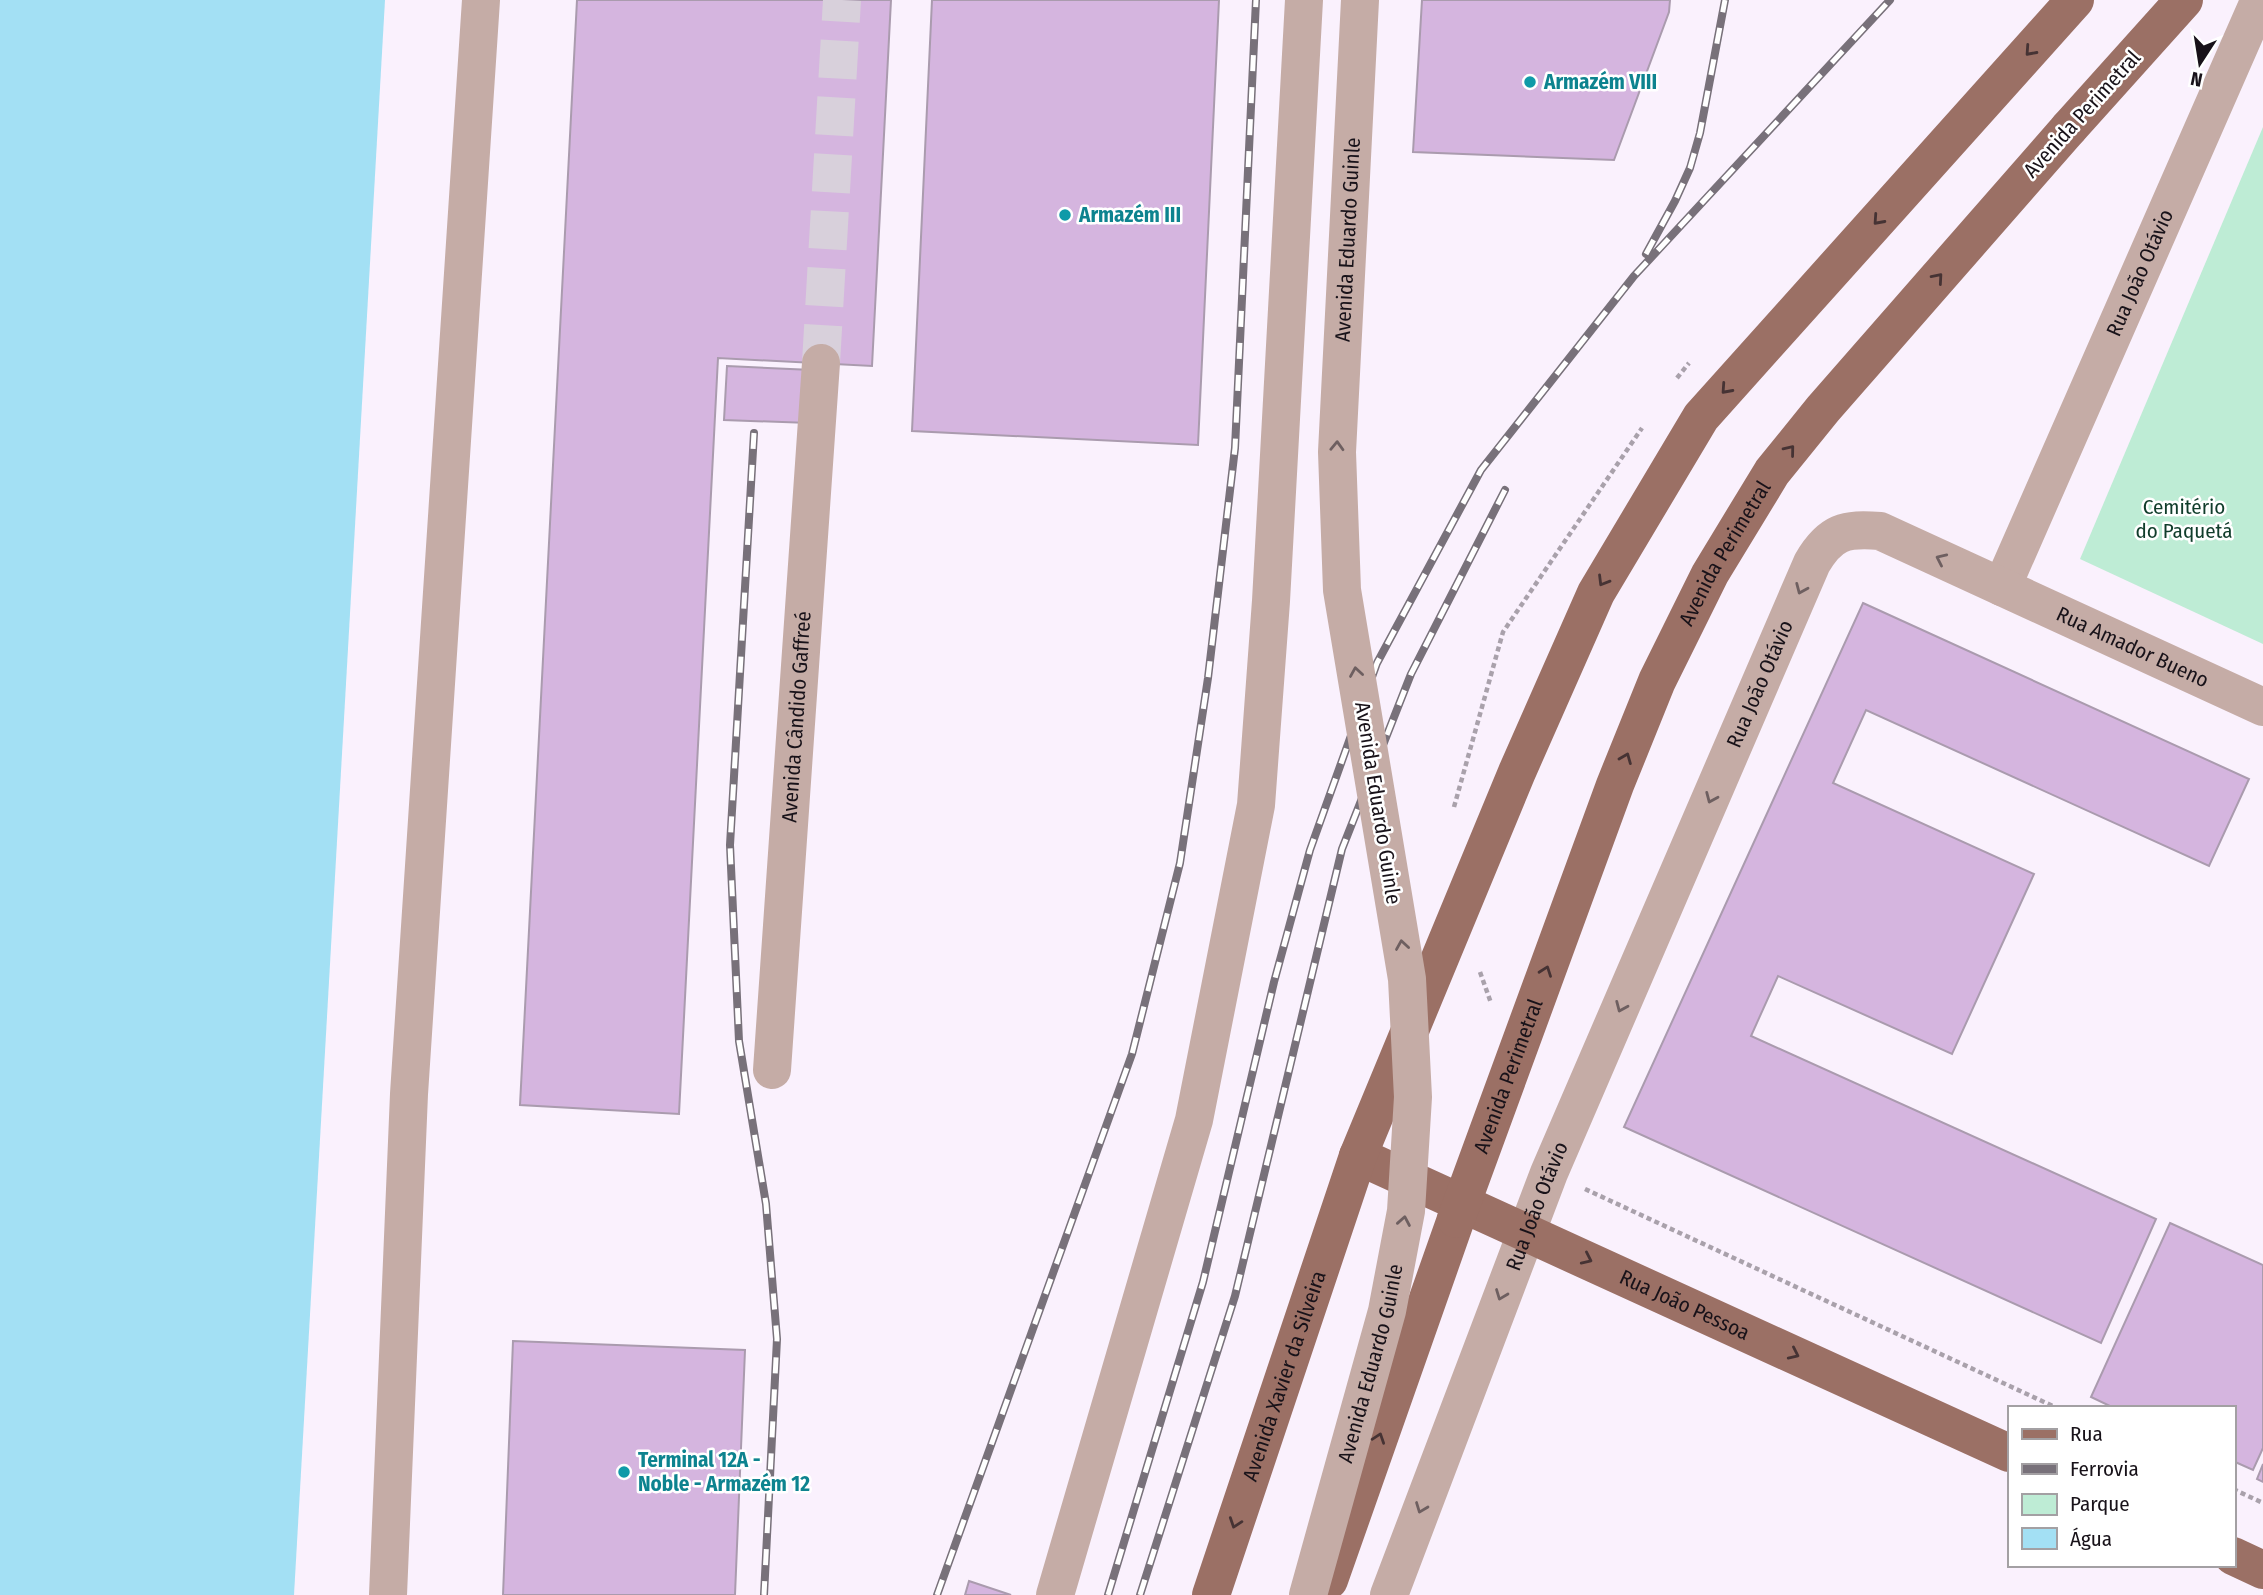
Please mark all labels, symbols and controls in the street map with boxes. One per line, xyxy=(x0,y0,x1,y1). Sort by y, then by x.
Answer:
north arrow xyxy=(2165,28,2235,98)
one-way arrow xyxy=(2025,43,2038,56)
street label: Avenida Perimetral xyxy=(2018,45,2146,183)
text: N xyxy=(2189,67,2205,92)
place label: Armazém VIII xyxy=(1543,69,1657,95)
marker: Armazém VIII xyxy=(1522,74,1538,90)
street label: Avenida Eduardo Guinle xyxy=(1330,137,1366,343)
place label: Armazém III xyxy=(1078,202,1181,228)
street label: Rua João Otávio xyxy=(2101,205,2179,340)
marker: Armazém III xyxy=(1057,207,1073,223)
one-way arrow xyxy=(1874,212,1886,225)
one-way arrow xyxy=(1930,273,1942,286)
one-way arrow xyxy=(1722,381,1734,394)
one-way arrow xyxy=(1330,440,1345,451)
one-way arrow xyxy=(1782,445,1794,458)
street label: Avenida Perimetral xyxy=(1673,476,1777,630)
park label: Cemitério do Paquetá xyxy=(2135,494,2233,544)
one-way arrow xyxy=(1936,553,1948,567)
one-way arrow xyxy=(1599,573,1612,586)
one-way arrow xyxy=(1795,582,1809,594)
street label: Rua Amador Bueno xyxy=(2052,601,2213,693)
street label: Avenida Cândido Gaffreé xyxy=(776,610,817,823)
street label: Rua João Otávio xyxy=(1721,616,1799,752)
one-way arrow xyxy=(1349,666,1364,678)
street label: Avenida Eduardo Guinle xyxy=(1349,700,1407,906)
one-way arrow xyxy=(1617,752,1631,764)
one-way arrow xyxy=(1705,791,1719,803)
one-way arrow xyxy=(1395,939,1410,951)
one-way arrow xyxy=(1538,965,1552,977)
street label: Avenida Perimetral xyxy=(1468,995,1549,1157)
one-way arrow xyxy=(1615,1000,1629,1012)
street label: Rua João Otávio xyxy=(1500,1138,1574,1274)
one-way arrow xyxy=(1396,1215,1411,1226)
one-way arrow xyxy=(1580,1251,1592,1265)
street label: Avenida Eduardo Guinle xyxy=(1332,1262,1409,1466)
street label: Rua João Pessoa xyxy=(1615,1264,1754,1346)
street label: Avenida Xavier da Silveira xyxy=(1237,1267,1332,1485)
one-way arrow xyxy=(1496,1288,1510,1300)
one-way arrow xyxy=(1787,1346,1799,1360)
legend xyxy=(2008,1406,2235,1567)
text: Rua xyxy=(2070,1421,2103,1447)
one-way arrow xyxy=(1371,1433,1385,1445)
place label: Terminal 12A - Noble - Armazém 12 xyxy=(638,1447,810,1497)
text: Ferrovia xyxy=(2070,1456,2139,1482)
marker: Terminal 12A - Noble - Armazém 12 xyxy=(616,1464,632,1480)
text: Parque xyxy=(2070,1491,2130,1517)
one-way arrow xyxy=(1416,1501,1430,1513)
one-way arrow xyxy=(1229,1516,1243,1528)
text: Água xyxy=(2070,1526,2112,1552)

